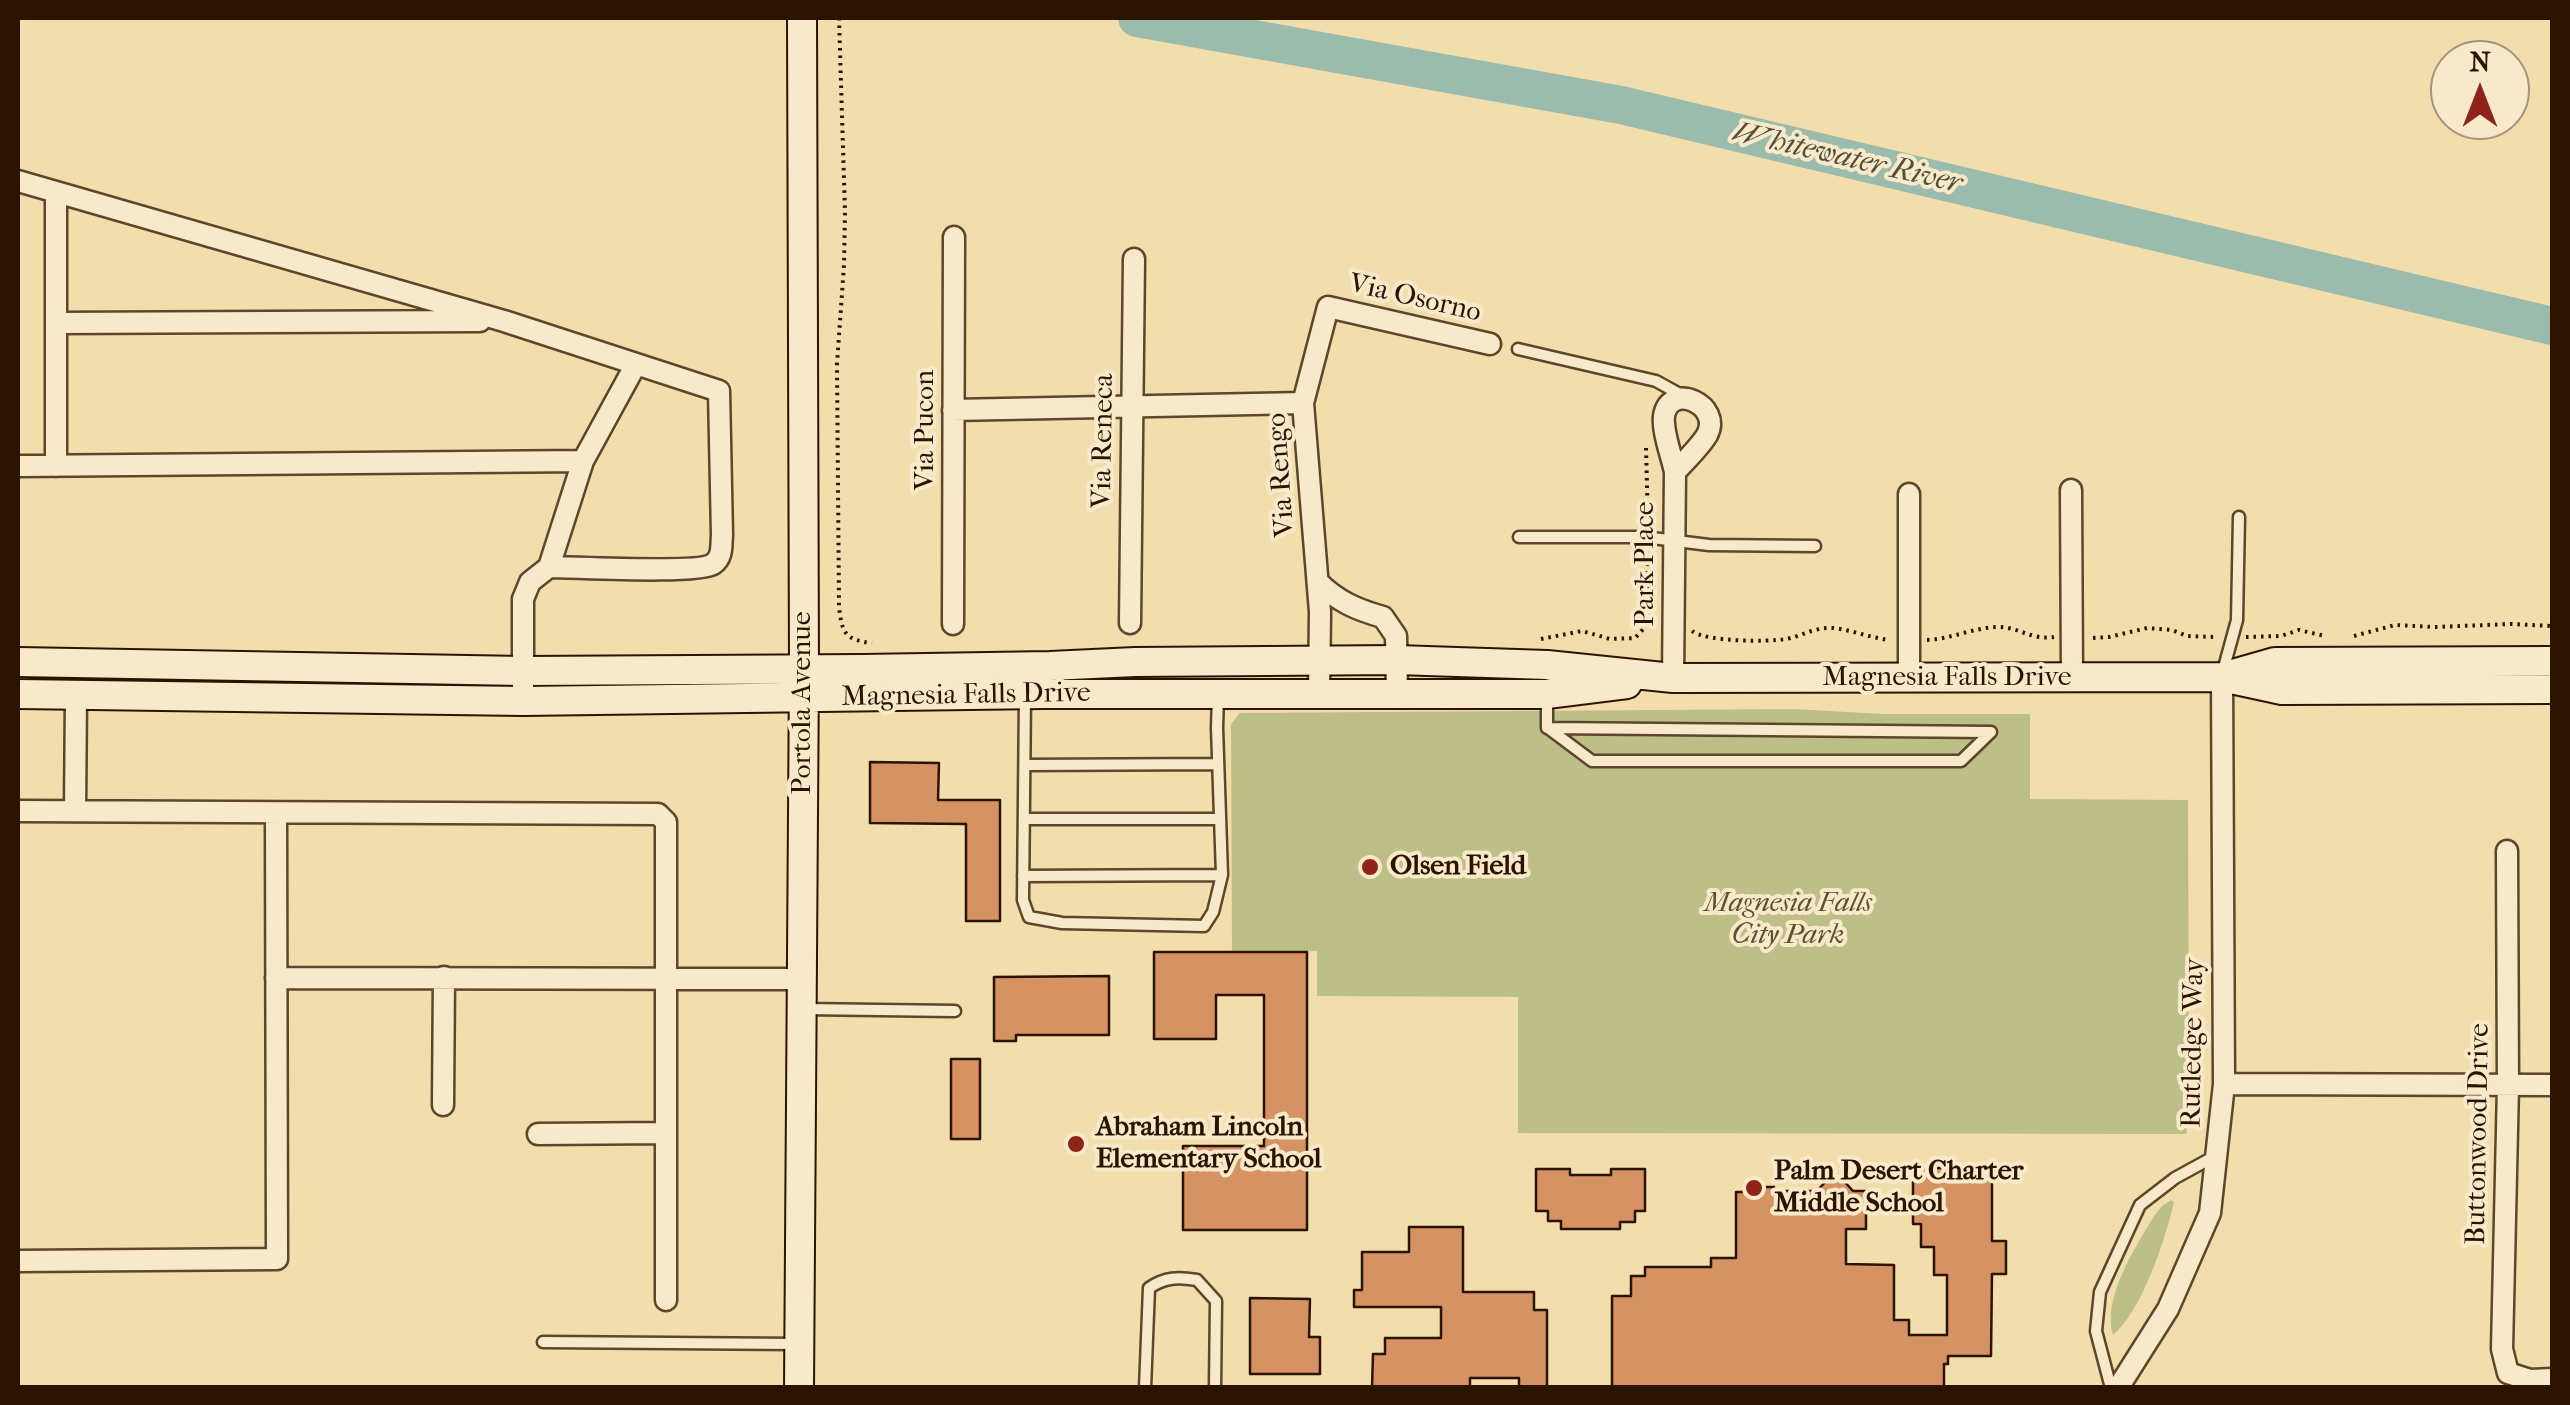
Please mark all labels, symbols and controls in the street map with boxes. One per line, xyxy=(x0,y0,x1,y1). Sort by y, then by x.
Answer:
north arrow xyxy=(2430,40,2530,140)
text: N xyxy=(2469,45,2491,78)
water label: Whitewater River xyxy=(1729,115,1965,203)
street label: Via Osorno xyxy=(1346,268,1484,330)
street label: Via Pucon xyxy=(909,370,943,490)
street label: Via Reneca xyxy=(1086,373,1122,509)
street label: Via Rengo xyxy=(1261,412,1303,538)
street label: Park Place xyxy=(1629,501,1663,627)
street label: Portola Avenue xyxy=(786,611,820,795)
street label: Magnesia Falls Drive xyxy=(1822,661,2072,695)
street label: Magnesia Falls Drive xyxy=(841,677,1091,715)
place label: Olsen Field xyxy=(1390,850,1526,884)
marker: Olsen Field xyxy=(1359,856,1381,878)
park label: Magnesia Falls City Park xyxy=(1704,887,1872,953)
street label: Rutledge Way xyxy=(2176,958,2212,1128)
street label: Buttonwood Drive xyxy=(2460,1023,2498,1245)
place label: Abraham Lincoln Elementary School xyxy=(1096,1111,1322,1177)
marker: Abraham Lincoln Elementary School xyxy=(1065,1133,1087,1155)
place label: Palm Desert Charter Middle School xyxy=(1774,1155,2023,1221)
marker: Palm Desert Charter Middle School xyxy=(1743,1177,1765,1199)

